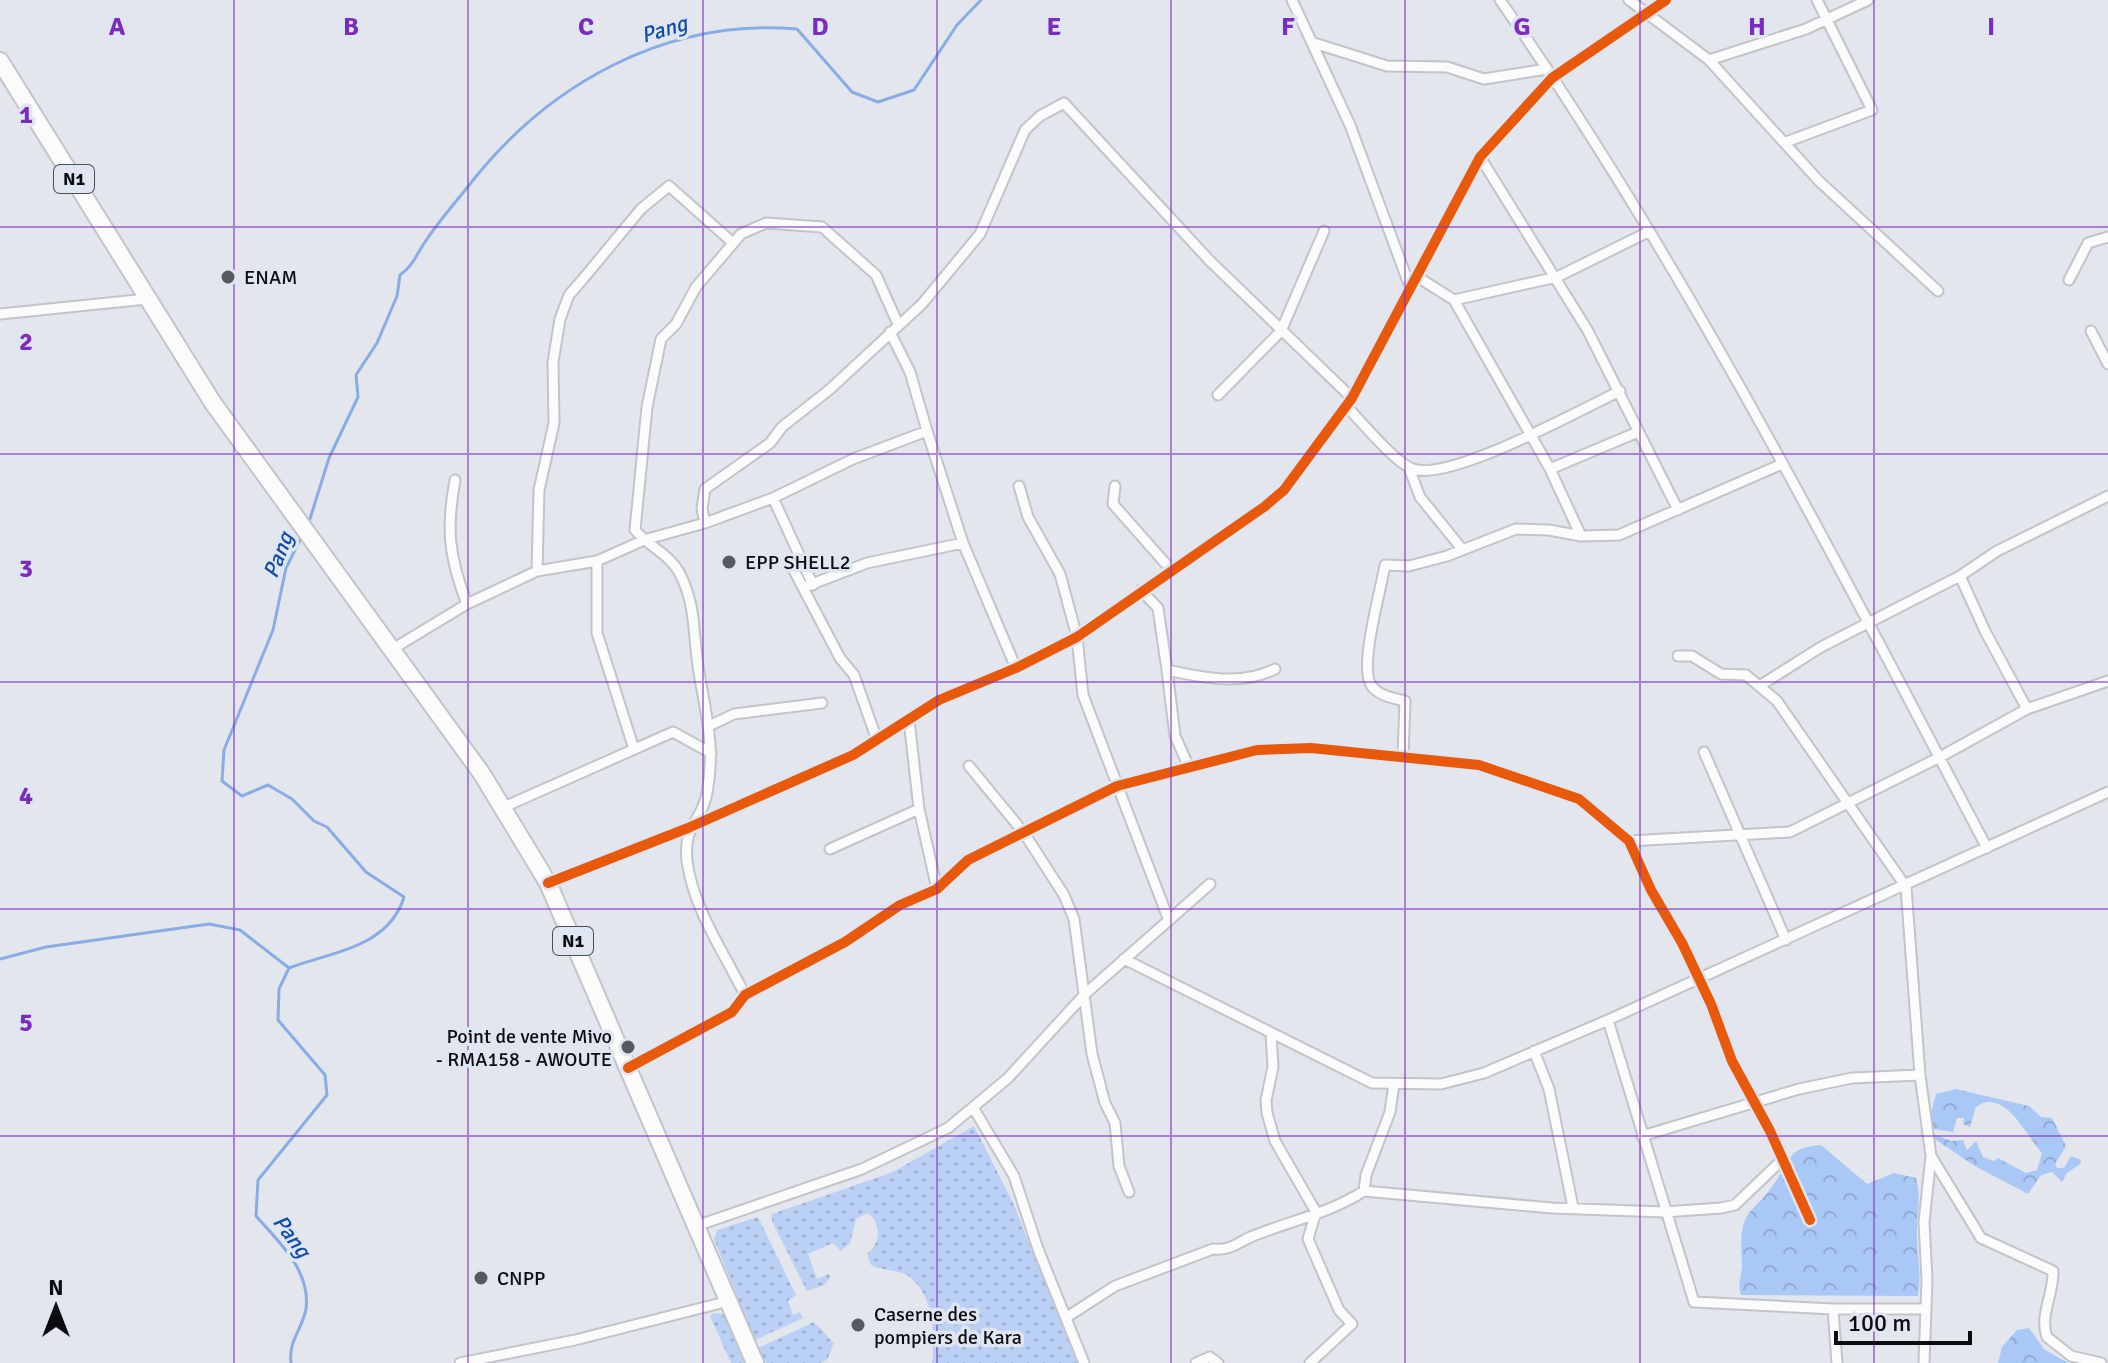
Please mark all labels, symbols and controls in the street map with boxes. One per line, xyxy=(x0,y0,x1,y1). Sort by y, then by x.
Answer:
water label: Pang xyxy=(638,9,693,49)
text: A xyxy=(109,11,126,43)
text: B xyxy=(343,11,359,43)
text: C xyxy=(578,11,594,43)
text: D xyxy=(811,11,829,43)
text: E xyxy=(1047,11,1061,43)
text: F xyxy=(1281,11,1295,43)
text: G xyxy=(1513,11,1531,43)
text: H xyxy=(1748,11,1766,43)
text: I xyxy=(1987,11,1995,43)
text: 1 xyxy=(19,99,33,131)
road number: N1 xyxy=(54,165,94,193)
place label: ENAM xyxy=(244,265,297,290)
marker: ENAM xyxy=(219,268,237,286)
text: 2 xyxy=(19,326,33,358)
water label: Pang xyxy=(257,526,300,582)
place label: EPP SHELL2 xyxy=(745,550,851,575)
text: 3 xyxy=(19,553,33,585)
marker: EPP SHELL2 xyxy=(720,553,738,571)
text: 4 xyxy=(19,780,33,812)
road number: N1 xyxy=(553,927,593,955)
text: 5 xyxy=(19,1007,33,1039)
place label: Point de vente Mivo - RMA158 - AWOUTE xyxy=(436,1024,612,1072)
marker: Point de vente Mivo - RMA158 - AWOUTE xyxy=(619,1038,637,1056)
water label: Pang xyxy=(267,1209,318,1265)
place label: CNPP xyxy=(497,1266,545,1291)
north arrow xyxy=(16,1267,96,1347)
marker: CNPP xyxy=(472,1269,490,1287)
text: N xyxy=(48,1274,64,1301)
scale bar xyxy=(1836,1295,1970,1345)
place label: Caserne des pompiers de Kara xyxy=(874,1302,1022,1350)
text: 100 m xyxy=(1848,1308,1911,1338)
marker: Caserne des pompiers de Kara xyxy=(849,1316,867,1334)

